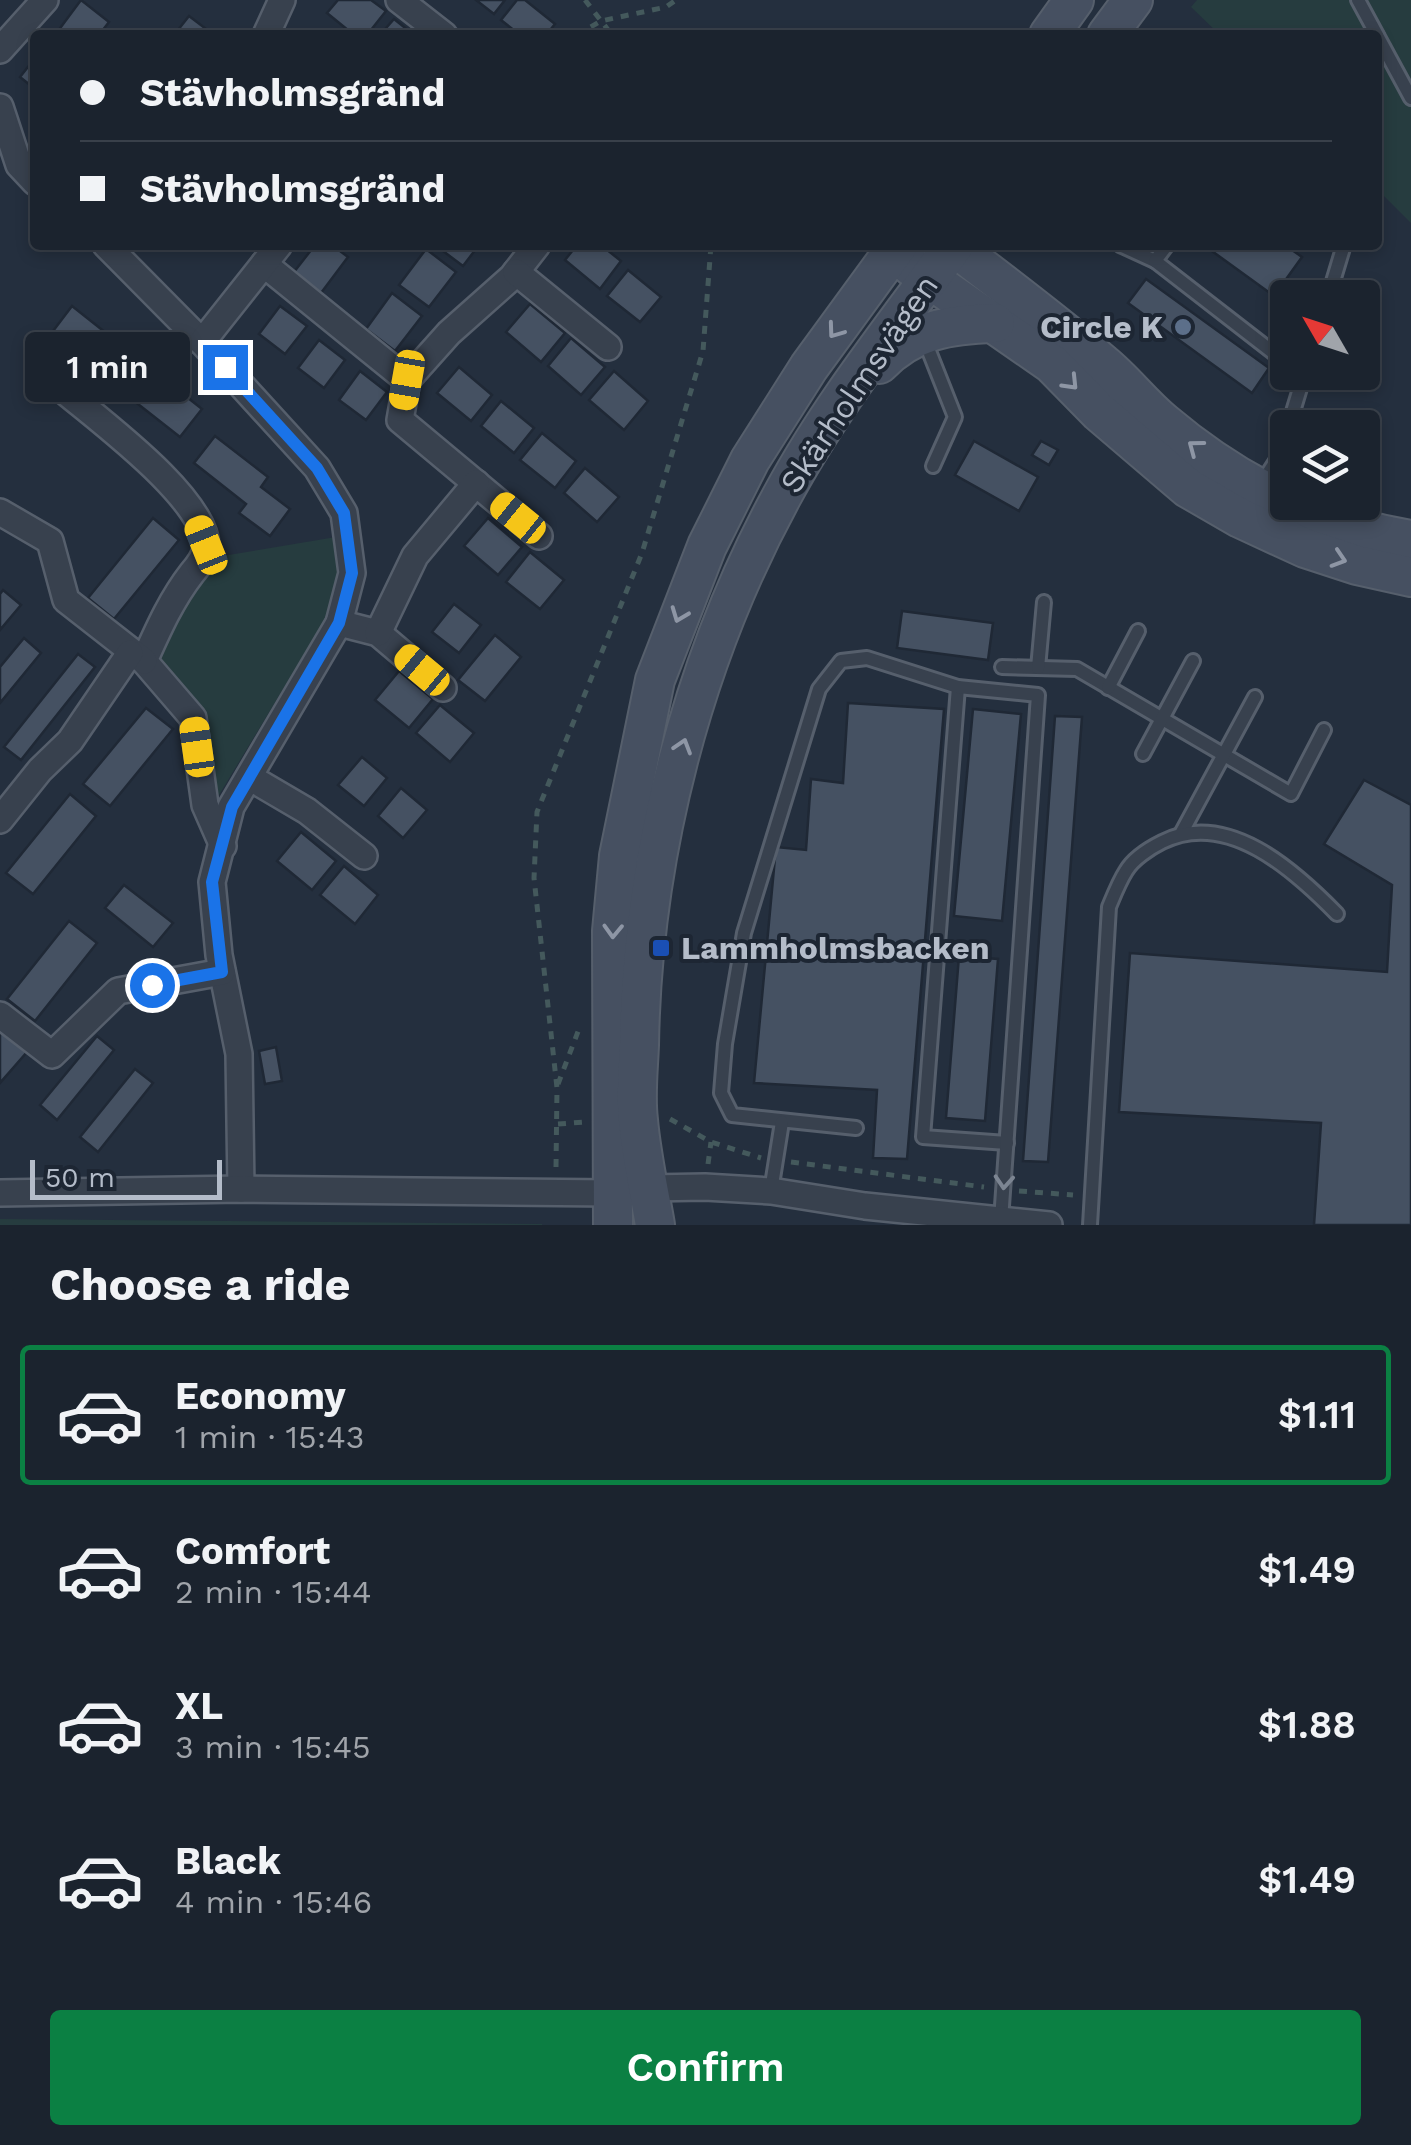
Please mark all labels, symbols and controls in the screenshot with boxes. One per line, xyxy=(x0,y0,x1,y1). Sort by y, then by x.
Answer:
text: Stävholmsgränd xyxy=(140,71,445,115)
text: Stävholmsgränd xyxy=(140,167,445,211)
street label: Skärholmsvägen xyxy=(772,268,946,500)
north arrow xyxy=(1270,280,1380,390)
map controls xyxy=(1270,280,1380,520)
place label: Circle K xyxy=(1040,308,1163,346)
marker: Circle K xyxy=(1172,316,1194,338)
one-way arrow xyxy=(829,320,847,338)
callout: 1 min xyxy=(25,332,190,402)
route end xyxy=(203,345,248,390)
text: 1 min xyxy=(66,348,149,386)
car xyxy=(387,348,427,412)
one-way arrow xyxy=(1059,371,1077,390)
button: layers xyxy=(1270,410,1380,520)
one-way arrow xyxy=(1188,442,1206,459)
car xyxy=(485,487,551,549)
car xyxy=(181,512,231,578)
one-way arrow xyxy=(1330,548,1347,568)
one-way arrow xyxy=(670,605,690,622)
car xyxy=(389,639,455,701)
car xyxy=(178,715,216,779)
one-way arrow xyxy=(671,738,692,755)
one-way arrow xyxy=(602,924,623,940)
place label: Lammholmsbacken xyxy=(681,929,990,967)
marker: Lammholmsbacken xyxy=(650,937,672,959)
route start xyxy=(130,963,175,1008)
scale bar xyxy=(30,1155,222,1200)
text: 50 m xyxy=(45,1161,115,1194)
one-way arrow xyxy=(993,1174,1015,1190)
text: Choose a ride xyxy=(50,1258,350,1311)
icon: car xyxy=(55,1370,145,1460)
text: Economy xyxy=(175,1374,346,1418)
text: $1.11 xyxy=(1278,1393,1356,1437)
text: 1 min · 15:43 xyxy=(175,1418,364,1456)
icon: car xyxy=(55,1525,145,1615)
text: Comfort xyxy=(175,1529,330,1573)
text: $1.49 xyxy=(1258,1548,1356,1592)
text: 2 min · 15:44 xyxy=(175,1573,371,1611)
icon: car xyxy=(55,1680,145,1770)
text: XL xyxy=(175,1684,223,1728)
text: $1.88 xyxy=(1258,1703,1356,1747)
text: 3 min · 15:45 xyxy=(175,1728,371,1766)
icon: car xyxy=(55,1835,145,1925)
text: Black xyxy=(175,1839,281,1883)
text: $1.49 xyxy=(1258,1858,1356,1902)
text: 4 min · 15:46 xyxy=(175,1883,372,1921)
button: Confirm xyxy=(50,2010,1361,2125)

